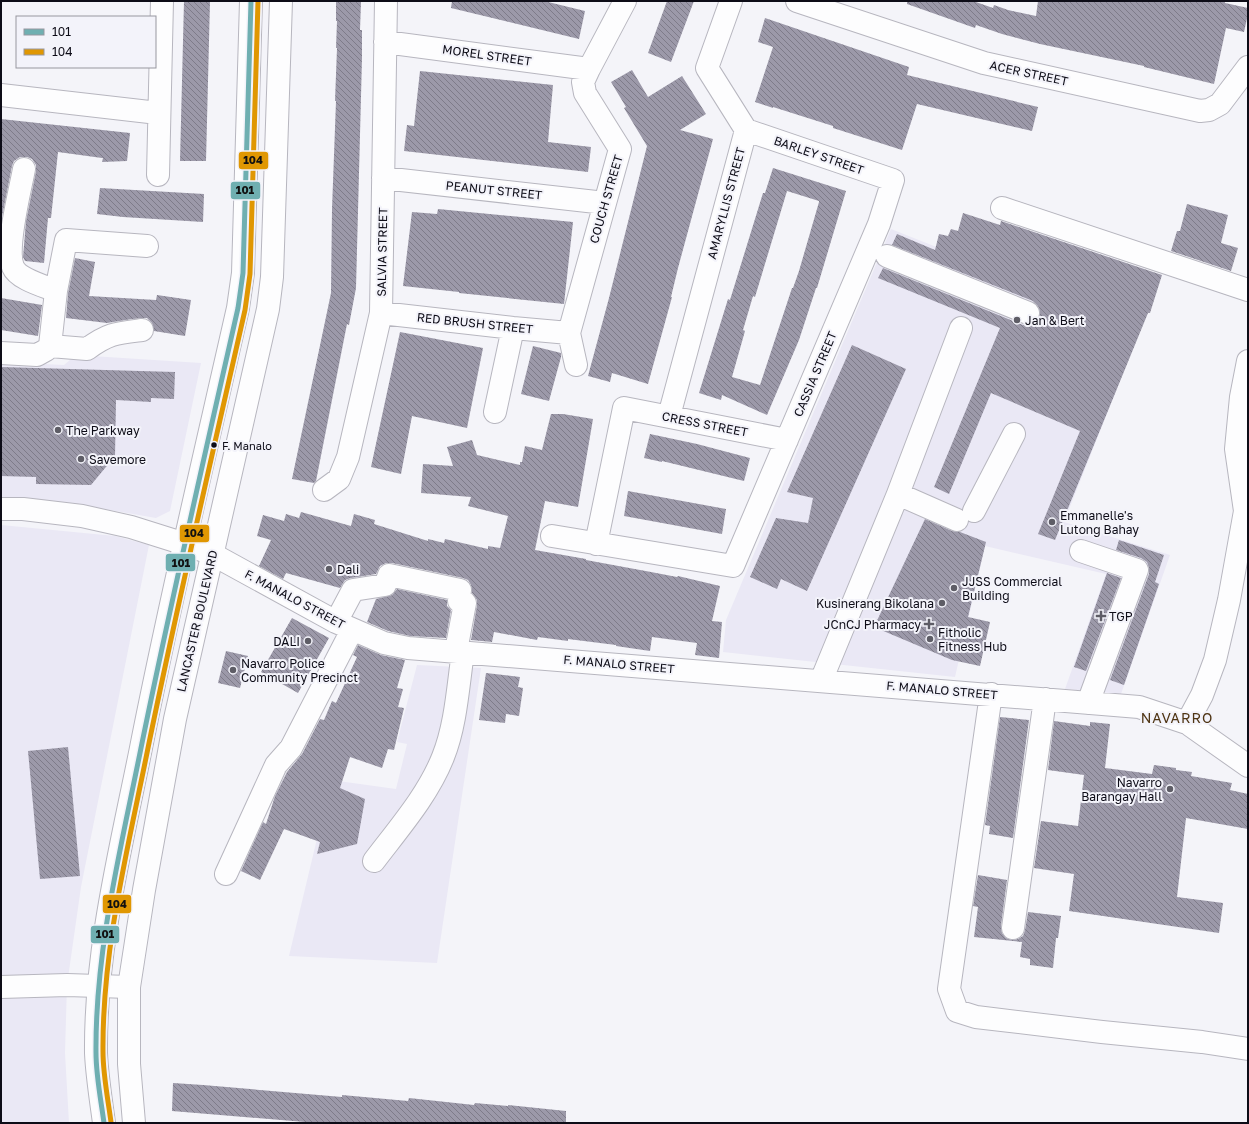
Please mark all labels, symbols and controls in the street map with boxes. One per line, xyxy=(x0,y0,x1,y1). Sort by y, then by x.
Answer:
legend xyxy=(16,16,156,68)
text: 101 xyxy=(52,24,71,39)
street label: MOREL STREET xyxy=(441,41,533,69)
text: 104 xyxy=(52,44,73,59)
street label: ACER STREET xyxy=(988,57,1070,89)
street label: BARLEY STREET xyxy=(772,133,867,178)
street label: AMARYLLIS STREET xyxy=(704,145,748,261)
line badge: 104 xyxy=(238,151,269,170)
street label: COUCH STREET xyxy=(586,152,626,245)
text: 104 xyxy=(243,153,263,166)
street label: PEANUT STREET xyxy=(445,177,544,203)
line badge: 101 xyxy=(230,181,261,200)
text: 101 xyxy=(236,183,255,196)
street label: SALVIA STREET xyxy=(374,207,390,297)
street label: RED BRUSH STREET xyxy=(416,309,534,337)
place label: Jan & Bert xyxy=(1025,313,1085,328)
marker: Jan & Bert xyxy=(1012,315,1022,325)
street label: CASSIA STREET xyxy=(790,329,840,419)
street label: CRESS STREET xyxy=(661,408,750,440)
place label: The Parkway xyxy=(66,423,140,438)
marker: The Parkway xyxy=(53,425,63,435)
place label: F. Manalo xyxy=(222,439,272,452)
marker: F. Manalo xyxy=(209,440,219,450)
place label: Savemore xyxy=(89,452,146,467)
marker: Savemore xyxy=(76,454,86,464)
place label: Emmanelle's Lutong Bahay xyxy=(1060,508,1139,537)
marker: Emmanelle's Lutong Bahay xyxy=(1047,517,1057,527)
line badge: 104 xyxy=(179,524,210,543)
text: 104 xyxy=(184,526,204,539)
street label: LANCASTER BOULEVARD xyxy=(173,549,221,693)
line badge: 101 xyxy=(165,553,196,572)
text: 101 xyxy=(172,556,191,569)
place label: Dali xyxy=(337,562,359,577)
marker: Dali xyxy=(324,564,334,574)
street label: F. MANALO STREET xyxy=(242,566,348,632)
place label: JJSS Commercial Building xyxy=(962,574,1062,603)
marker: JJSS Commercial Building xyxy=(949,583,959,593)
place label: Kusinerang Bikolana xyxy=(816,596,934,611)
marker: Kusinerang Bikolana xyxy=(937,598,947,608)
place label: TGP xyxy=(1109,609,1133,624)
marker: TGP xyxy=(1096,611,1106,621)
place label: JCnCJ Pharmacy xyxy=(824,617,921,632)
marker: JCnCJ Pharmacy xyxy=(924,619,934,629)
place label: Fitholic Fitness Hub xyxy=(938,625,1007,654)
place label: DALI xyxy=(273,634,300,649)
marker: Fitholic Fitness Hub xyxy=(925,634,935,644)
marker: DALI xyxy=(303,636,313,646)
street label: F. MANALO STREET xyxy=(563,652,676,676)
place label: Navarro Police Community Precinct xyxy=(241,656,358,685)
marker: Navarro Police Community Precinct xyxy=(228,665,238,675)
street label: F. MANALO STREET xyxy=(886,678,999,702)
district label: NAVARRO xyxy=(1141,709,1213,726)
place label: Navarro Barangay Hall xyxy=(1081,775,1162,804)
marker: Navarro Barangay Hall xyxy=(1165,784,1175,794)
line badge: 104 xyxy=(102,894,132,914)
text: 104 xyxy=(107,897,127,910)
line badge: 101 xyxy=(90,925,120,944)
text: 101 xyxy=(96,927,115,940)

